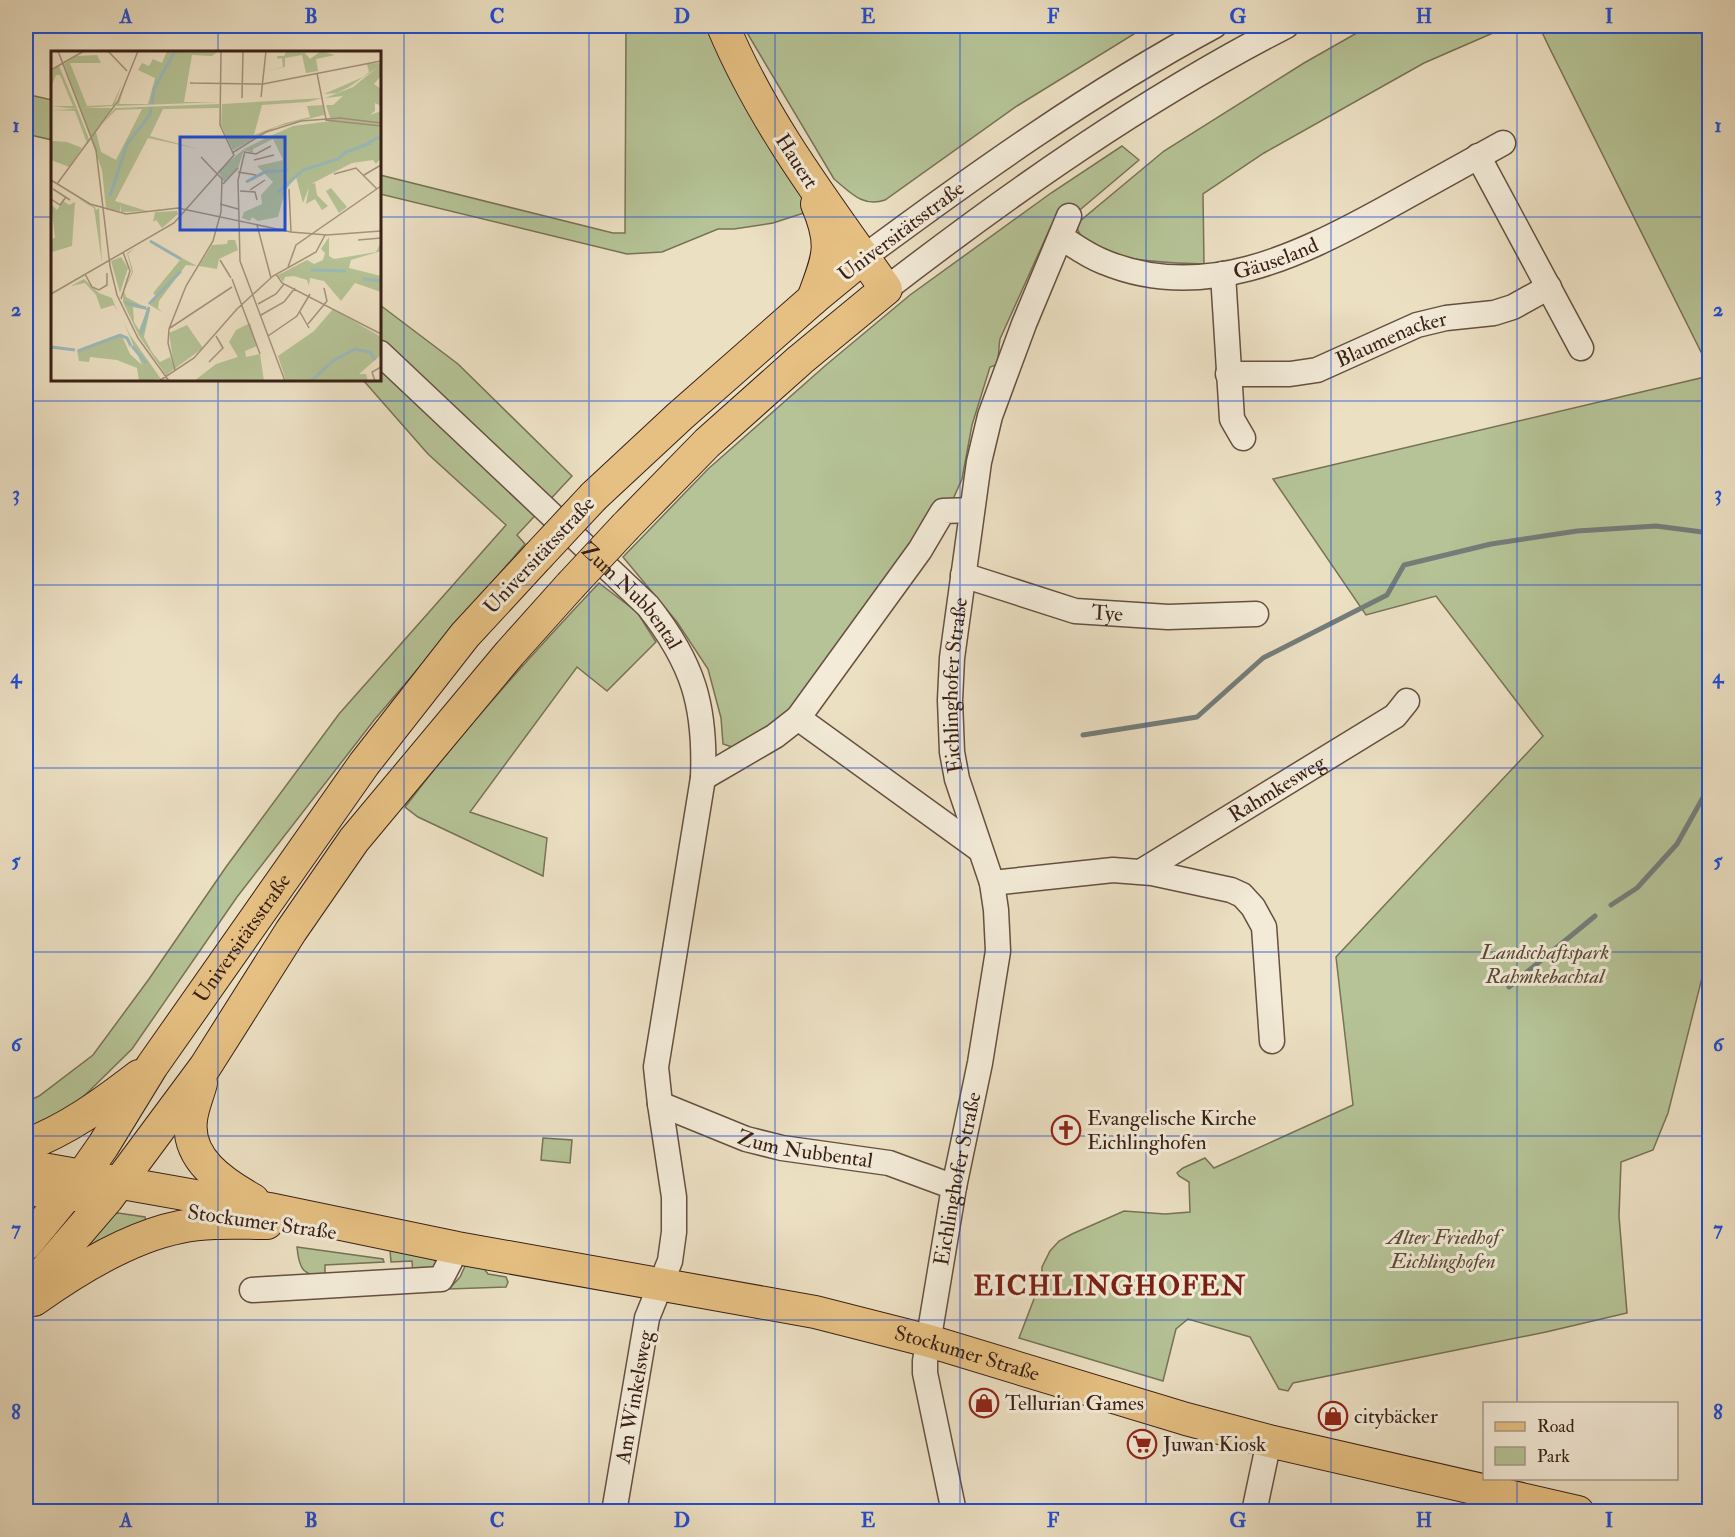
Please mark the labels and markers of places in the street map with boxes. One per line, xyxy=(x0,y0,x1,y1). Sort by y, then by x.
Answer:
place label: Evangelische Kirche Eichlinghofen xyxy=(1087,1105,1257,1156)
church icon: Evangelische Kirche Eichlinghofen xyxy=(1050,1114,1082,1146)
shop icon: Tellurian Games xyxy=(968,1387,1000,1419)
place label: Tellurian Games xyxy=(1005,1390,1144,1417)
shop icon: citybäcker xyxy=(1317,1400,1349,1432)
place label: citybäcker xyxy=(1354,1403,1438,1430)
supermarket icon: Juwan Kiosk xyxy=(1126,1428,1158,1460)
place label: Juwan Kiosk xyxy=(1162,1431,1266,1458)

